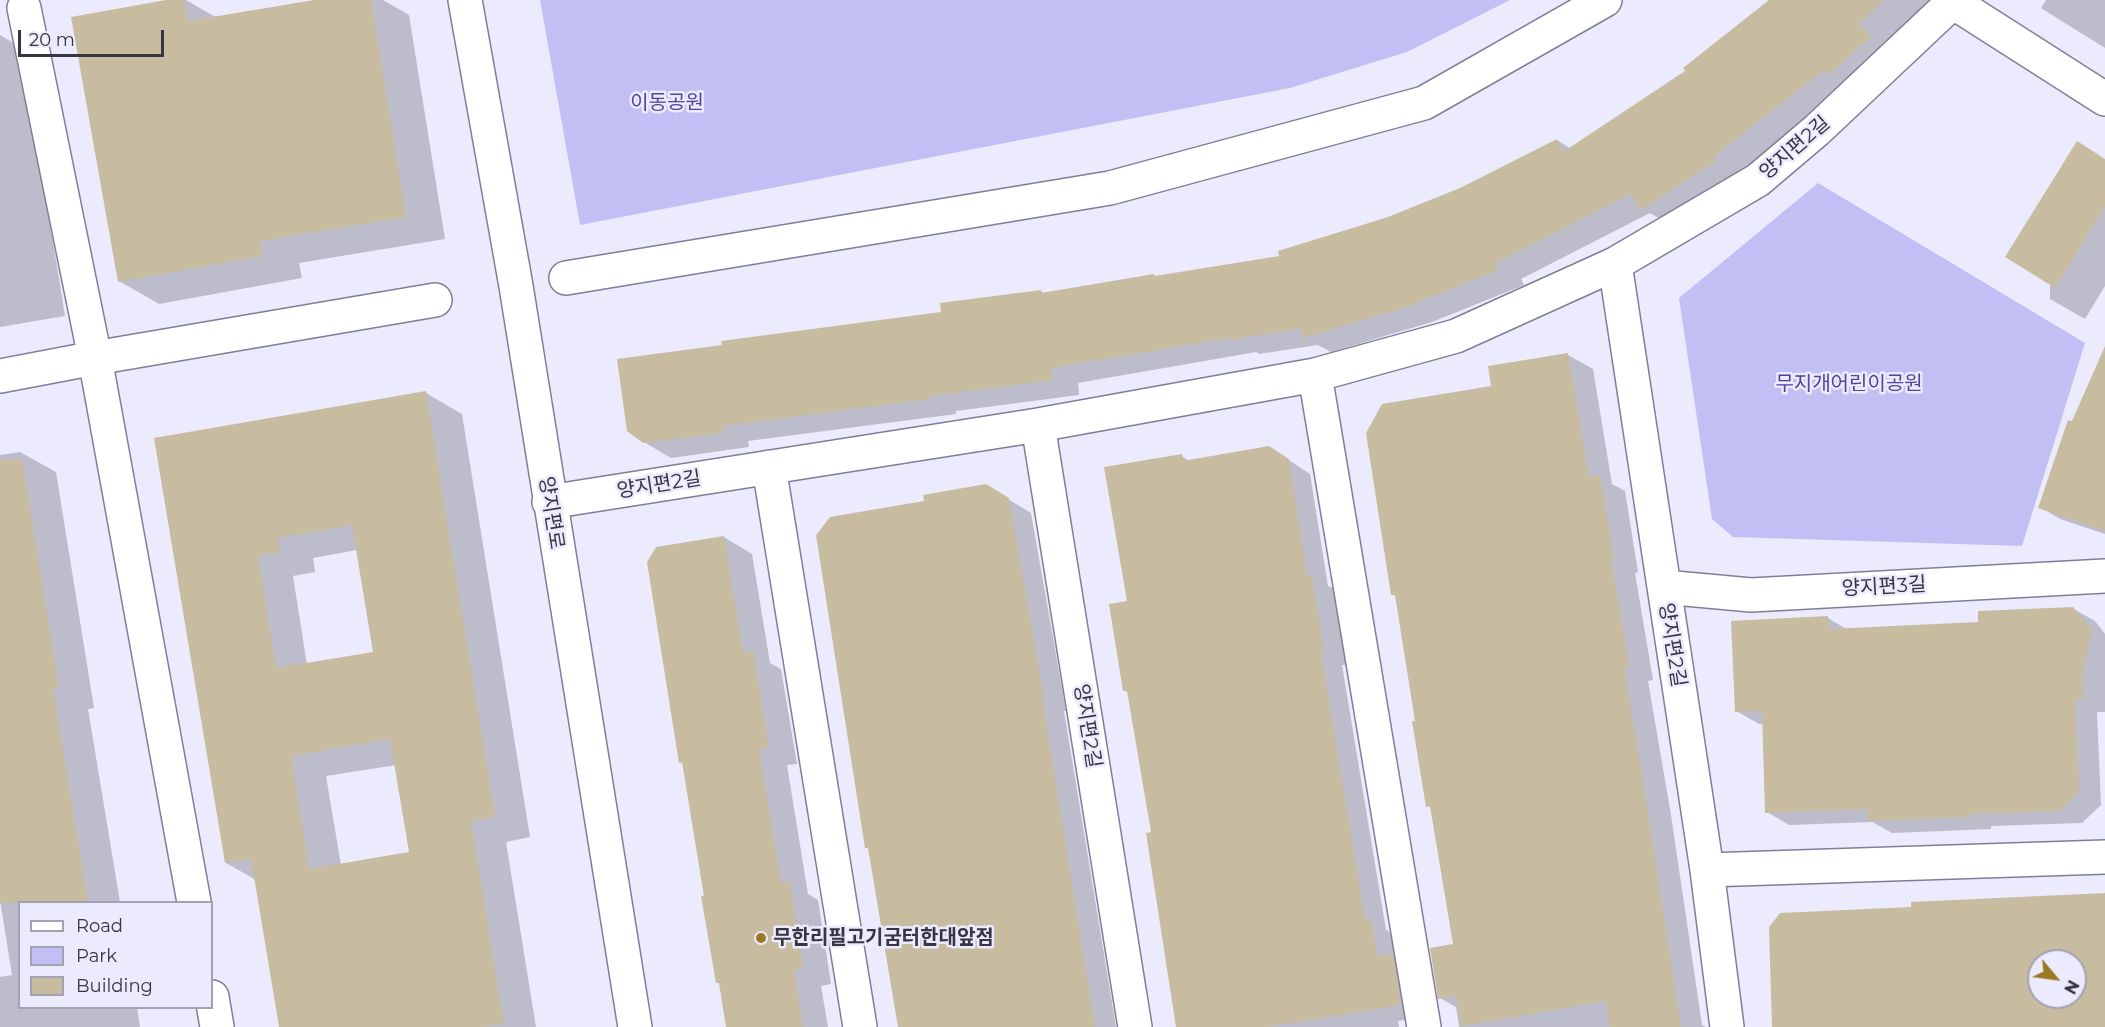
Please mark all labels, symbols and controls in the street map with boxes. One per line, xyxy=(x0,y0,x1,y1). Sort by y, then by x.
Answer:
scale bar xyxy=(21,18,166,56)
text: 20 m xyxy=(29,29,75,51)
park label: 이동공원 xyxy=(630,91,704,115)
street label: 양지편2길 xyxy=(1755,111,1835,185)
park label: 무지개어린이공원 xyxy=(1775,372,1923,396)
street label: 양지편2길 xyxy=(615,467,703,503)
street label: 양지편로 xyxy=(533,475,569,551)
street label: 양지편3길 xyxy=(1841,573,1927,601)
street label: 양지편2길 xyxy=(1654,601,1690,689)
street label: 양지편2길 xyxy=(1069,682,1105,770)
legend xyxy=(18,901,213,1009)
text: Road xyxy=(76,915,123,937)
place label: 무한리필고기굼터한대앞점 xyxy=(773,926,994,950)
marker: 무한리필고기굼터한대앞점 xyxy=(754,931,768,945)
text: Park xyxy=(76,945,117,967)
north arrow xyxy=(2027,949,2087,1009)
text: Building xyxy=(76,975,153,997)
text: N xyxy=(2060,977,2083,997)

